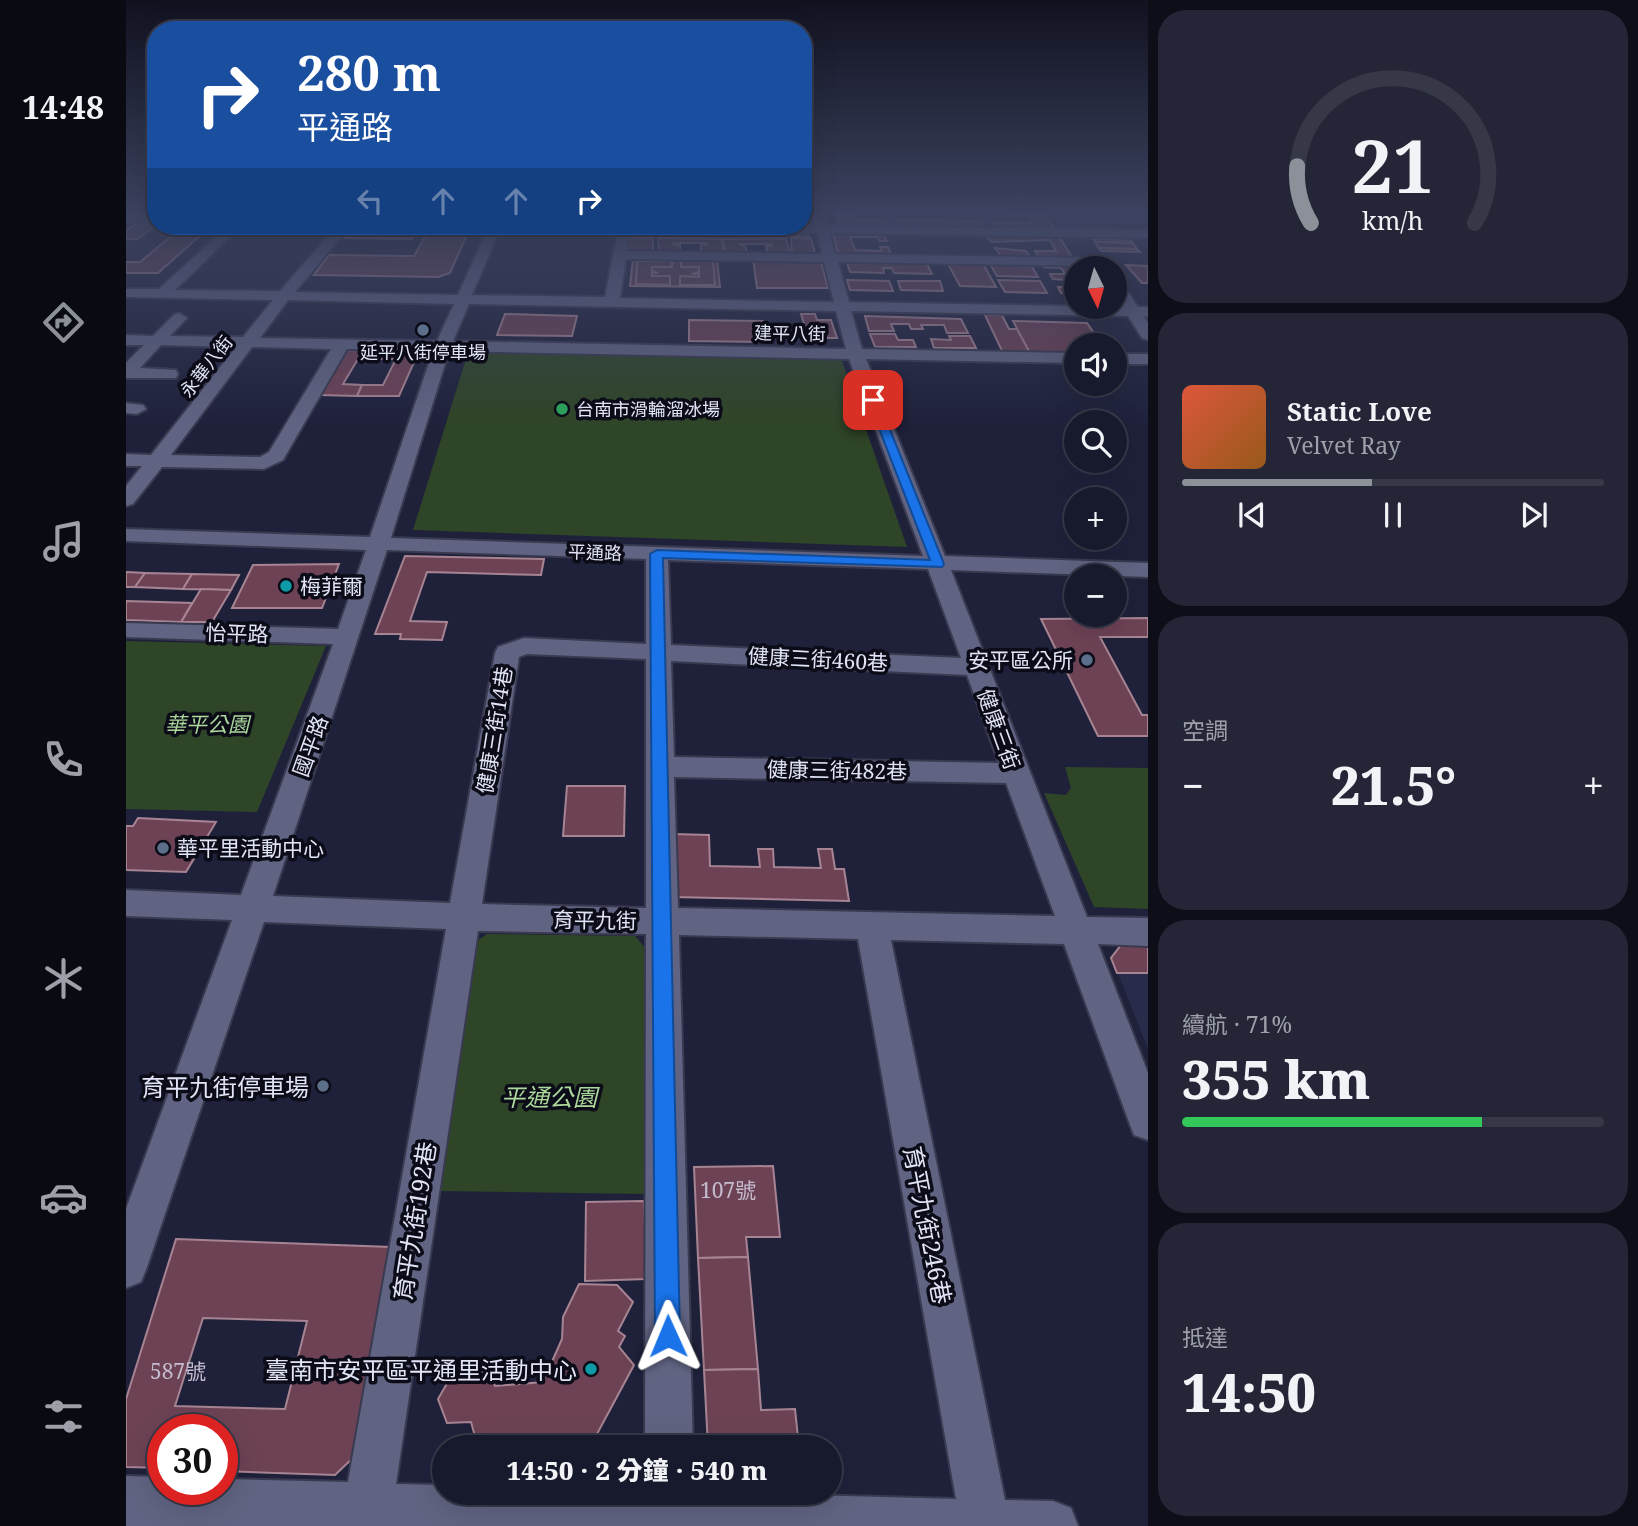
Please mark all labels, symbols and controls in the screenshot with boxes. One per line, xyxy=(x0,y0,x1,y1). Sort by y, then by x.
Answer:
text: 280 m xyxy=(297,39,441,105)
icon: right xyxy=(182,49,273,140)
text: 14:48 xyxy=(22,85,104,128)
text: 平通路 xyxy=(297,105,393,148)
text: 21 xyxy=(1352,115,1434,214)
icon: left xyxy=(351,182,389,220)
icon: ahead xyxy=(424,182,462,220)
icon: ahead xyxy=(497,182,535,220)
icon: right xyxy=(570,182,608,220)
text: km/h xyxy=(1362,202,1424,236)
north arrow xyxy=(1064,256,1127,318)
map controls xyxy=(1064,256,1127,627)
icon: directions xyxy=(39,298,88,347)
street label: 建平八街 xyxy=(754,320,826,346)
marker: 延平八街停車場 xyxy=(415,322,431,338)
street label: 永華八街 xyxy=(174,330,238,402)
button: sound xyxy=(1064,333,1127,396)
place label: 延平八街停車場 xyxy=(360,340,486,364)
pin xyxy=(843,370,903,430)
icon: arrive xyxy=(854,381,892,419)
text: Static Love xyxy=(1287,393,1432,429)
place label: 台南市滑輪溜冰場 xyxy=(576,397,720,421)
marker: 台南市滑輪溜冰場 xyxy=(554,401,570,417)
button: search xyxy=(1064,410,1127,473)
text: Velvet Ray xyxy=(1287,429,1401,461)
button: + xyxy=(1064,487,1127,550)
icon: previous xyxy=(1233,496,1271,534)
icon: pause xyxy=(1374,496,1412,534)
icon: next xyxy=(1515,496,1553,534)
icon: music xyxy=(39,517,88,566)
street label: 平通路 xyxy=(568,539,622,565)
button: − xyxy=(1064,564,1127,627)
place label: 梅菲爾 xyxy=(300,572,363,600)
marker: 梅菲爾 xyxy=(278,578,294,594)
street label: 怡平路 xyxy=(205,618,269,648)
street label: 健康三街460巷 xyxy=(747,641,889,677)
place label: 安平區公所 xyxy=(968,646,1073,674)
marker: 安平區公所 xyxy=(1079,652,1095,668)
street label: 健康三街14巷 xyxy=(470,664,518,796)
street label: 健康三街 xyxy=(971,685,1027,773)
park label: 華平公園 xyxy=(165,710,252,738)
street label: 國平路 xyxy=(286,712,334,780)
text: 空調 xyxy=(1182,714,1228,746)
icon: phone xyxy=(39,735,88,784)
text: 21.5° xyxy=(1331,749,1456,820)
street label: 健康三街482巷 xyxy=(767,755,907,785)
text: − xyxy=(1182,759,1204,811)
text: + xyxy=(1583,759,1604,811)
place label: 華平里活動中心 xyxy=(177,834,324,862)
marker: 華平里活動中心 xyxy=(155,840,171,856)
street label: 育平九街 xyxy=(553,905,637,935)
icon: climate xyxy=(39,954,88,1003)
text: 續航 · 71% xyxy=(1182,1008,1292,1040)
text: 355 km xyxy=(1182,1043,1370,1114)
place label: 育平九街停車場 xyxy=(141,1070,309,1103)
marker: 育平九街停車場 xyxy=(315,1078,331,1094)
park label: 平通公園 xyxy=(501,1080,600,1113)
street label: 育平九街192巷 xyxy=(385,1139,443,1303)
street label: 育平九街246巷 xyxy=(897,1143,959,1307)
icon: car xyxy=(39,1173,88,1222)
house number: 107號 xyxy=(700,1176,756,1204)
position arrow xyxy=(631,1299,705,1373)
text: 抵達 xyxy=(1182,1321,1228,1353)
place label: 臺南市安平區平通里活動中心 xyxy=(265,1353,577,1386)
text: 14:50 xyxy=(1182,1356,1316,1427)
house number: 587號 xyxy=(150,1357,206,1385)
marker: 臺南市安平區平通里活動中心 xyxy=(583,1361,599,1377)
icon: filters xyxy=(39,1392,88,1441)
speed limit sign: 30 xyxy=(147,1414,238,1505)
text: 14:50 · 2 分鐘 · 540 m xyxy=(507,1452,767,1488)

